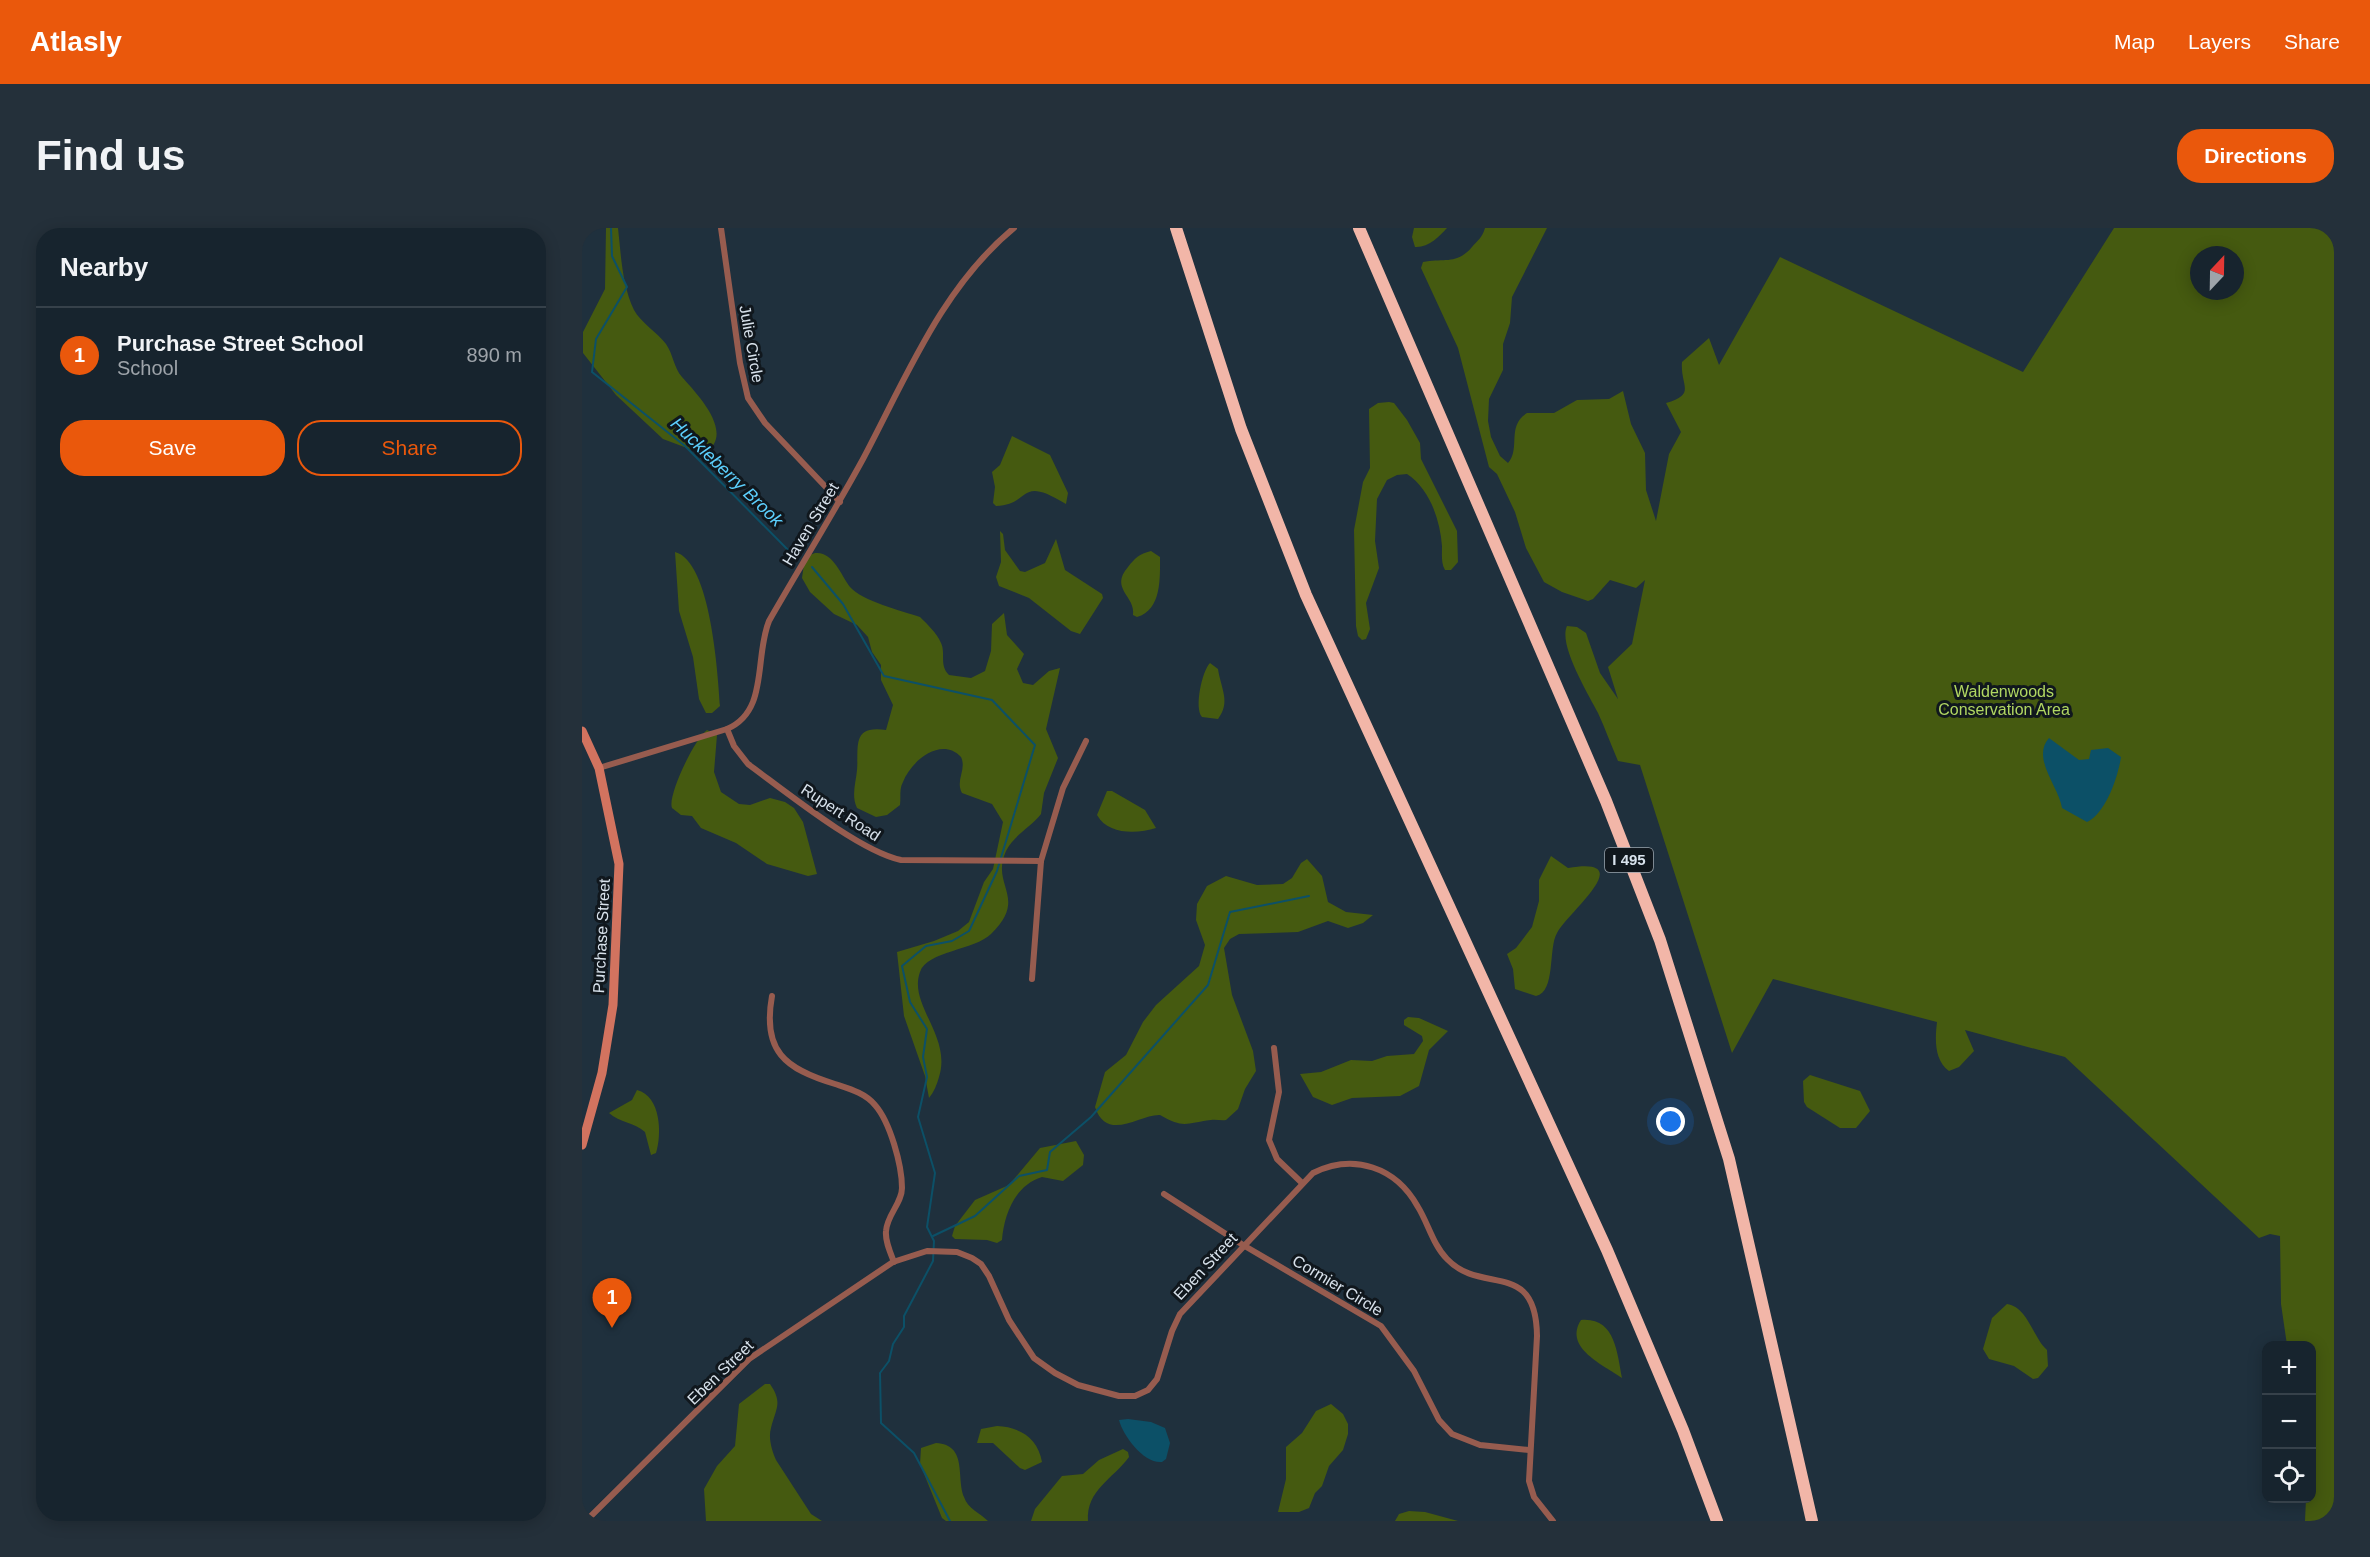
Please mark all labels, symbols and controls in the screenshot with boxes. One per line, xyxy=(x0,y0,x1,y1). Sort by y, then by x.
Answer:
text: Atlasly xyxy=(30,26,122,57)
text: Map xyxy=(2114,30,2155,53)
text: Layers xyxy=(2188,30,2251,53)
text: Share xyxy=(2284,30,2340,53)
button: Directions xyxy=(2177,129,2334,183)
text: Find us xyxy=(36,132,185,179)
north arrow xyxy=(2190,246,2244,300)
text: Nearby xyxy=(60,252,148,282)
street label: Julie Circle xyxy=(736,304,767,384)
text: Purchase Street School xyxy=(117,331,364,356)
text: 1 xyxy=(74,344,85,366)
text: 890 m xyxy=(466,344,522,366)
text: School xyxy=(117,357,178,379)
water label: Huckleberry Brook xyxy=(667,413,788,531)
button: Save xyxy=(60,420,285,476)
button: Share xyxy=(297,420,522,476)
street label: Haven Street xyxy=(779,479,842,569)
park label: Waldenwoods Conservation Area xyxy=(1938,683,2070,718)
street label: Rupert Road xyxy=(798,781,883,844)
road number: I 495 xyxy=(1605,848,1653,872)
street label: Purchase Street xyxy=(590,878,613,994)
your location xyxy=(1656,1107,1685,1136)
street label: Eben Street xyxy=(1170,1229,1241,1303)
street label: Cormier Circle xyxy=(1290,1252,1386,1319)
pin: 1 xyxy=(592,1278,632,1328)
street label: Eben Street xyxy=(684,1337,757,1408)
map controls xyxy=(2262,1341,2316,1503)
button: + xyxy=(2262,1341,2316,1395)
button: − xyxy=(2262,1395,2316,1449)
button: locate xyxy=(2262,1449,2316,1503)

